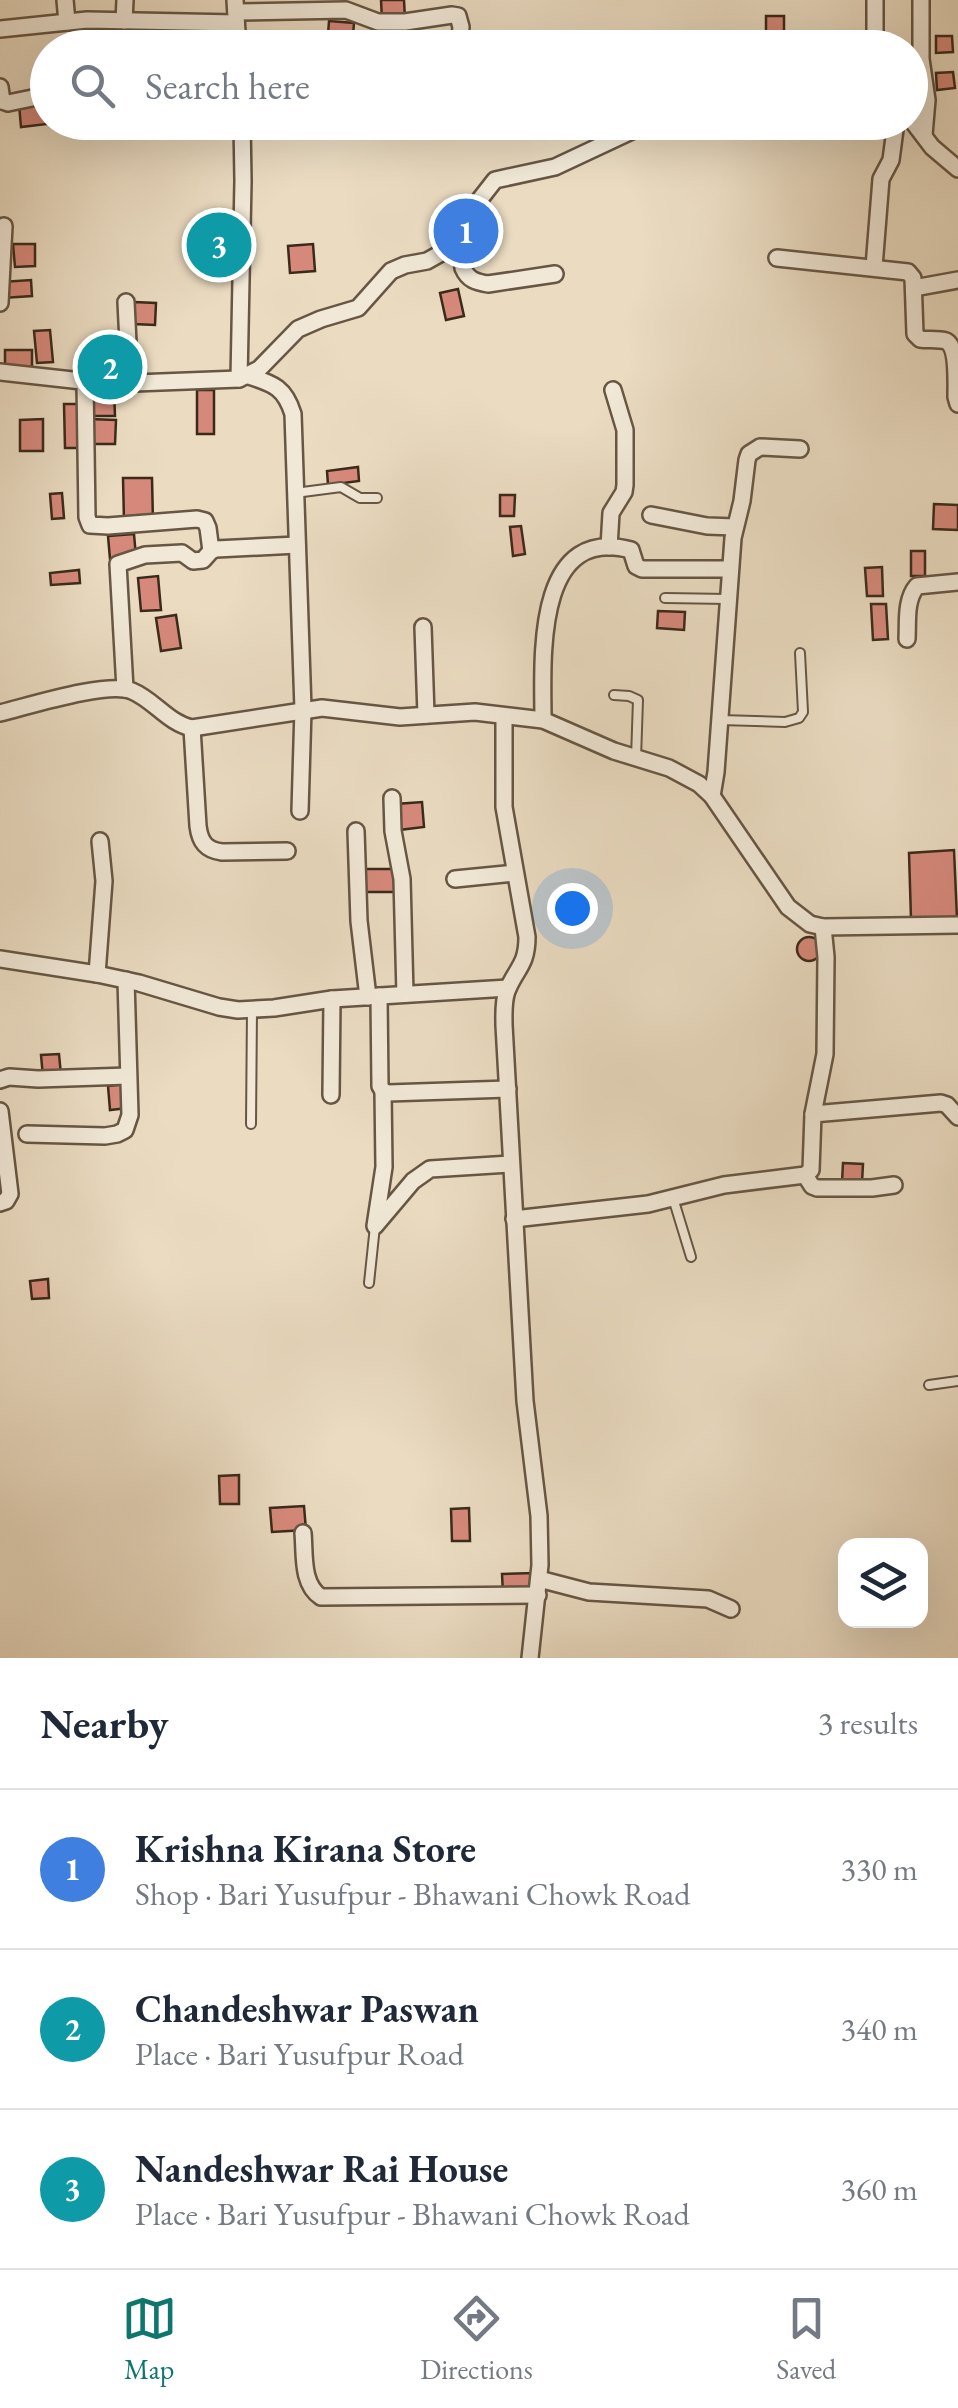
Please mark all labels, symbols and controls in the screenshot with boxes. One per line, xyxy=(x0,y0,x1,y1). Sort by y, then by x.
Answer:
search box xyxy=(30,30,928,140)
icon: search xyxy=(65,58,120,113)
text: Search here xyxy=(145,61,310,110)
pin: 1 xyxy=(434,194,498,268)
pin: 3 xyxy=(186,208,252,282)
pin: 2 xyxy=(78,330,142,404)
your location xyxy=(547,883,598,934)
map controls xyxy=(838,1538,928,1628)
button: layers xyxy=(838,1538,928,1628)
text: Nearby xyxy=(40,1696,169,1751)
text: 3 results xyxy=(818,1702,918,1744)
text: Krishna Kirana Store xyxy=(135,1824,476,1873)
text: 1 xyxy=(64,1848,81,1890)
text: 330 m xyxy=(841,1848,918,1890)
text: Shop · Bari Yusufpur - Bhawani Chowk Road xyxy=(135,1873,691,1915)
text: Chandeshwar Paswan xyxy=(135,1984,479,2033)
text: 2 xyxy=(64,2008,81,2050)
text: 340 m xyxy=(841,2008,918,2050)
text: Place · Bari Yusufpur Road xyxy=(135,2033,464,2075)
text: Nandeshwar Rai House xyxy=(135,2144,508,2193)
text: 3 xyxy=(64,2168,81,2210)
text: 360 m xyxy=(841,2168,918,2210)
text: Place · Bari Yusufpur - Bhawani Chowk Road xyxy=(135,2193,690,2235)
tab: Map xyxy=(122,2291,177,2387)
tab: Directions xyxy=(420,2291,533,2387)
tab: Saved xyxy=(776,2291,836,2387)

